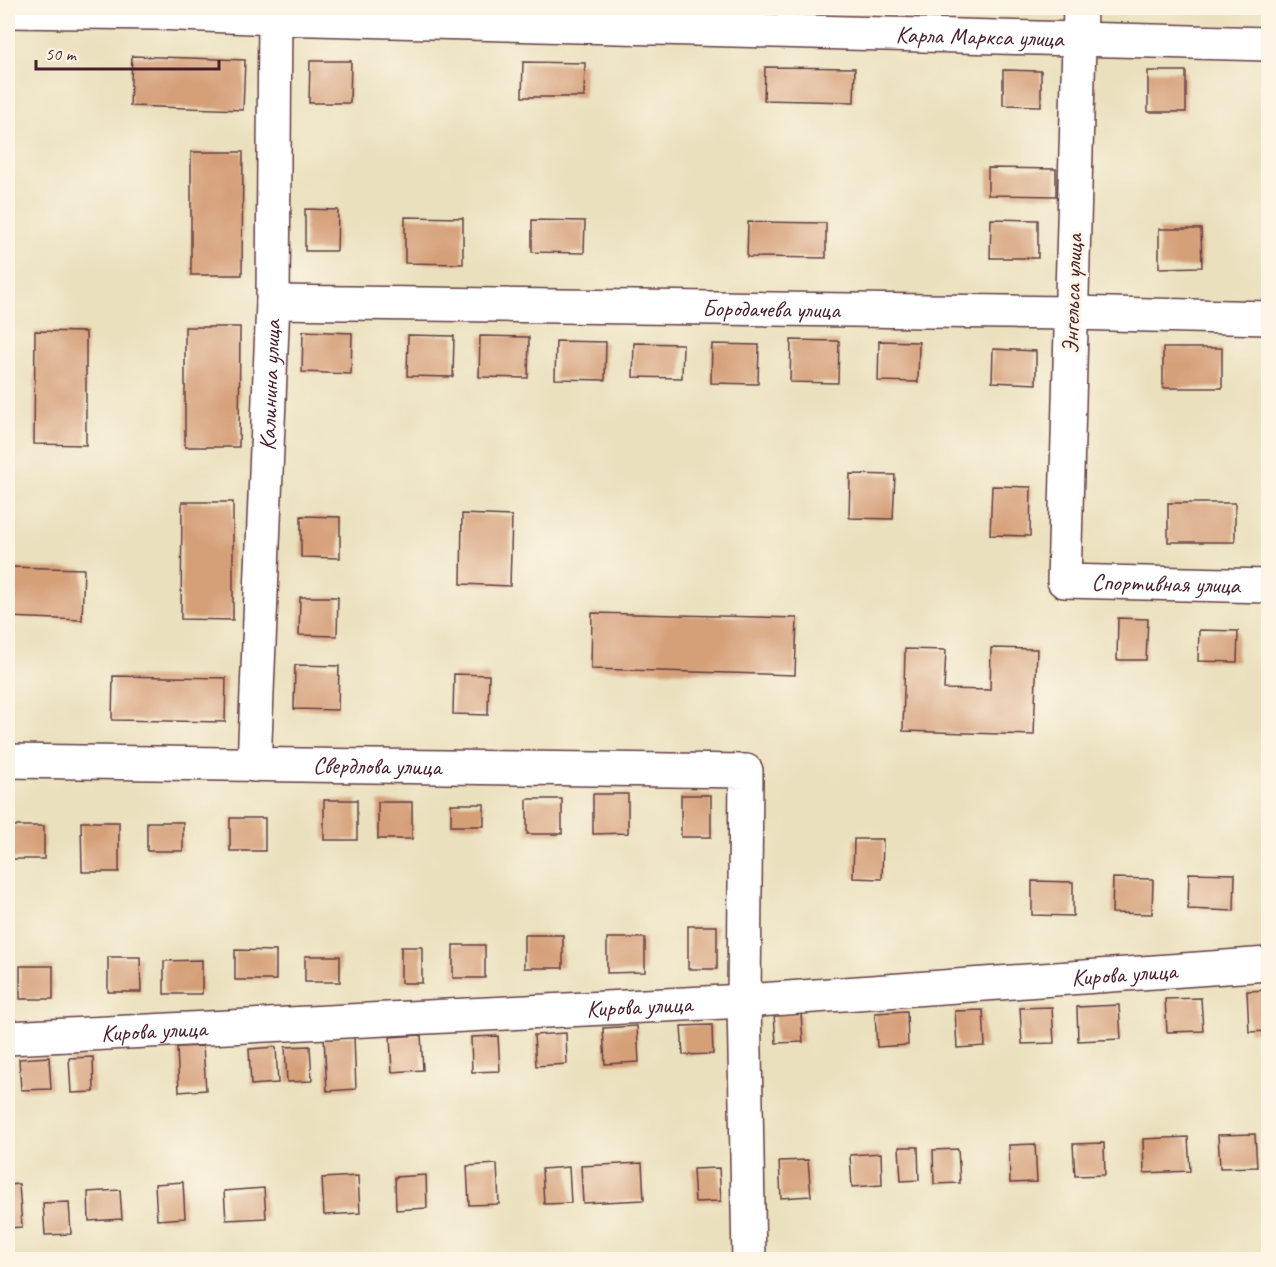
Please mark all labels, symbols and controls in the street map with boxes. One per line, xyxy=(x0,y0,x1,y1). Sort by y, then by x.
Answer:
street label: Карла Маркса улица xyxy=(895,19,1065,54)
scale bar xyxy=(36,33,219,71)
text: 50 m xyxy=(45,43,78,65)
street label: Энгельса улица xyxy=(1055,232,1089,354)
street label: Бородачева улица xyxy=(702,293,841,325)
street label: Калинина улица xyxy=(252,318,287,451)
street label: Спортивная улица xyxy=(1091,567,1242,600)
street label: Свердлова улица xyxy=(313,750,443,782)
street label: Кирова улица xyxy=(1070,955,1180,993)
street label: Кирова улица xyxy=(586,989,695,1024)
street label: Кирова улица xyxy=(100,1013,210,1048)

